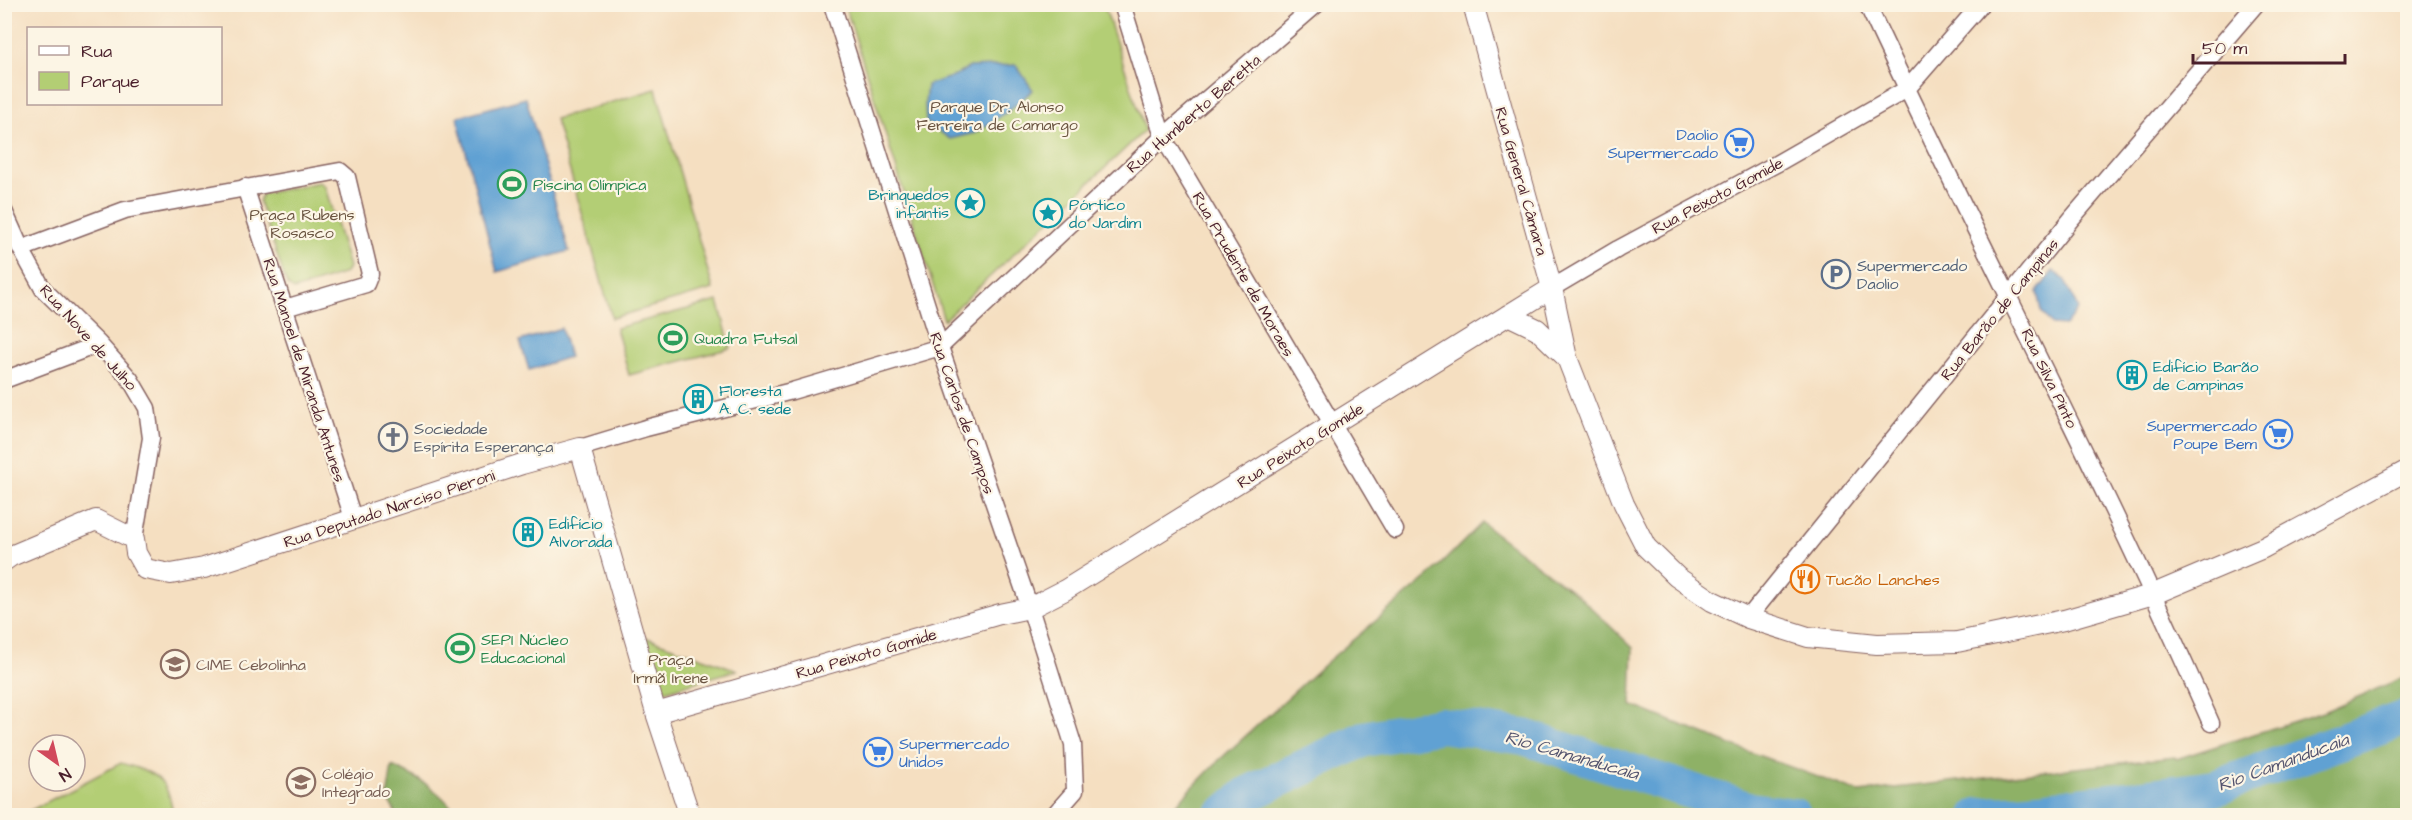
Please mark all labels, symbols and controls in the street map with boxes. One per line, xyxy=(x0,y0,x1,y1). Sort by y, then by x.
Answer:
legend xyxy=(27,27,222,105)
scale bar xyxy=(2193,27,2344,65)
text: 50 m xyxy=(2202,36,2247,61)
text: Rua xyxy=(81,39,112,64)
street label: Rua Humberto Beretta xyxy=(1122,49,1266,178)
text: Parque xyxy=(81,69,140,94)
park label: Parque Dr. Alonso Ferreira de Camargo xyxy=(916,96,1078,137)
street label: Rua General Câmara xyxy=(1489,105,1553,258)
place label: Daolio Supermercado xyxy=(1608,124,1718,164)
supermarket icon: Daolio Supermercado xyxy=(1723,127,1755,159)
street label: Rua Peixoto Gomide xyxy=(1648,152,1787,240)
sports icon: Piscina Olímpica xyxy=(496,168,528,200)
place label: Piscina Olímpica xyxy=(533,174,646,196)
place label: Brinquedos infantis xyxy=(868,184,949,224)
place icon: Brinquedos infantis xyxy=(954,187,986,219)
street label: Rua Prudente de Moraes xyxy=(1187,188,1299,361)
place label: Pórtico do Jardim xyxy=(1069,194,1142,234)
place icon: Pórtico do Jardim xyxy=(1032,197,1064,229)
park label: Praça Rubens Rosasco xyxy=(249,204,355,244)
street label: Rua Barão de Campinas xyxy=(1936,234,2064,385)
place label: Supermercado Daolio xyxy=(1857,255,1967,295)
street label: Rua Manoel de Miranda Antunes xyxy=(257,256,351,485)
parking icon: Supermercado Daolio xyxy=(1820,258,1852,290)
street label: Rua Nove de Julho xyxy=(35,280,142,395)
sports icon: Quadra Futsal xyxy=(657,322,689,354)
street label: Rua Silva Pinto xyxy=(2015,325,2083,432)
place label: Quadra Futsal xyxy=(694,328,798,350)
street label: Rua Carlos de Campos xyxy=(924,330,1000,497)
place label: Edifício Barão de Campinas xyxy=(2153,356,2258,396)
building icon: Edifício Barão de Campinas xyxy=(2116,359,2148,391)
place label: Floresta A. C. sede xyxy=(719,380,792,420)
building icon: Floresta A. C. sede xyxy=(682,383,714,415)
street label: Rua Peixoto Gomide xyxy=(1233,398,1368,494)
place label: Supermercado Poupe Bem xyxy=(2147,415,2258,455)
place label: Sociedade Espírita Esperança xyxy=(414,418,553,458)
supermarket icon: Supermercado Poupe Bem xyxy=(2262,418,2294,450)
church icon: Sociedade Espírita Esperança xyxy=(377,421,409,453)
street label: Rua Deputado Narciso Pieroni xyxy=(281,464,498,554)
place label: Edifício Alvorada xyxy=(549,513,612,553)
building icon: Edifício Alvorada xyxy=(512,516,544,548)
restaurant icon: Tucão Lanches xyxy=(1789,563,1821,595)
place label: Tucão Lanches xyxy=(1826,569,1940,591)
street label: Rua Peixoto Gomide xyxy=(793,623,940,685)
place label: SEPI Núcleo Educacional xyxy=(481,629,568,669)
sports icon: SEPI Núcleo Educacional xyxy=(444,632,476,664)
school or university icon: CIME Cebolinha xyxy=(159,648,191,680)
park label: Praça Irmã Irene xyxy=(634,649,709,689)
place label: CIME Cebolinha xyxy=(196,654,306,676)
water label: Rio Camanducaia xyxy=(1502,724,1642,787)
water label: Rio Camanducaia xyxy=(2214,727,2353,798)
north arrow xyxy=(27,733,87,793)
place label: Supermercado Unidos xyxy=(899,733,1009,773)
supermarket icon: Supermercado Unidos xyxy=(862,736,894,768)
text: N xyxy=(55,763,75,787)
place label: Colégio Integrado xyxy=(322,763,390,804)
school or university icon: Colégio Integrado xyxy=(285,766,317,798)

